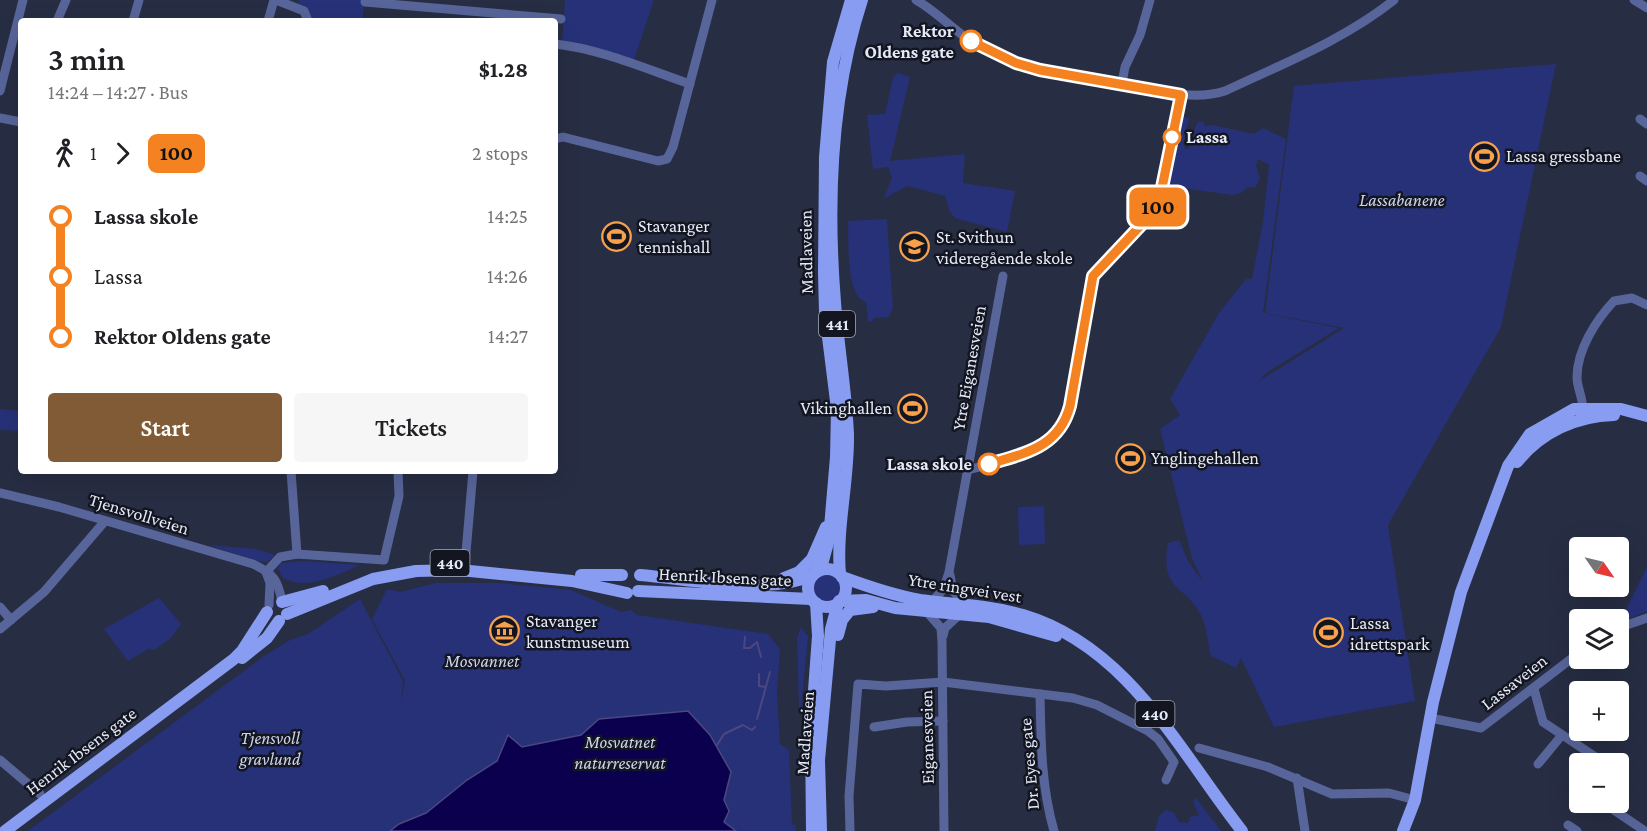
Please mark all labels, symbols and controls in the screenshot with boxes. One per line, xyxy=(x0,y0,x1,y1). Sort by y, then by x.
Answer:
place label: Rektor Oldens gate xyxy=(865,21,954,62)
marker: Rektor Oldens gate xyxy=(960,30,982,52)
text: 3 min xyxy=(48,40,125,77)
text: $1.28 xyxy=(479,57,528,82)
text: 14:24 – 14:27 · Bus xyxy=(48,81,188,103)
place label: Lassa xyxy=(1186,127,1228,147)
marker: Lassa xyxy=(1163,128,1181,146)
icon: walk xyxy=(48,137,81,170)
icon: forward xyxy=(106,137,139,170)
sports icon: Lassa gressbane xyxy=(1469,140,1501,172)
text: 100 xyxy=(160,141,193,165)
text: 1 xyxy=(90,142,97,164)
text: 2 stops xyxy=(472,142,528,164)
place label: Lassa gressbane xyxy=(1506,146,1621,166)
line badge: 100 xyxy=(1124,188,1192,226)
park label: Lassabanene xyxy=(1359,190,1445,210)
text: 100 xyxy=(1141,195,1175,219)
text: Lassa skole xyxy=(94,204,198,229)
text: 14:25 xyxy=(488,205,528,227)
street label: Madlaveien xyxy=(795,209,817,294)
place label: Stavanger tennishall xyxy=(638,216,711,257)
sports icon: Stavanger tennishall xyxy=(601,220,633,252)
place label: St. Svithun videregående skole xyxy=(935,227,1073,268)
school or university icon: St. Svithun videregående skole xyxy=(899,231,931,263)
text: Lassa xyxy=(94,264,143,289)
text: 14:26 xyxy=(487,265,528,287)
street label: Ytre Eiganesveien xyxy=(948,304,990,432)
road number: 441 xyxy=(819,311,855,337)
text: Rektor Oldens gate xyxy=(94,324,271,349)
text: 14:27 xyxy=(488,325,528,347)
sports icon: Vikinghallen xyxy=(897,392,929,424)
button: Start xyxy=(48,393,282,462)
button: Tickets xyxy=(294,393,528,462)
place label: Vikinghallen xyxy=(801,398,892,418)
sports icon: Ynglingehallen xyxy=(1114,442,1146,474)
place label: Ynglingehallen xyxy=(1151,448,1259,468)
marker: Lassa skole xyxy=(978,453,1000,475)
place label: Lassa skole xyxy=(887,454,972,474)
street label: Tjensvollveien xyxy=(86,489,192,540)
north arrow xyxy=(1569,537,1629,597)
map controls xyxy=(1569,537,1629,813)
road number: 440 xyxy=(430,550,470,576)
street label: Henrik Ibsens gate xyxy=(658,564,792,590)
street label: Ytre ringvei vest xyxy=(907,569,1024,607)
button: layers xyxy=(1569,609,1629,669)
place label: Stavanger kunstmuseum xyxy=(526,611,630,652)
place label: Lassa idrettspark xyxy=(1350,613,1430,654)
museum icon: Stavanger kunstmuseum xyxy=(489,615,521,647)
sports icon: Lassa idrettspark xyxy=(1313,617,1345,649)
street label: Lassaveien xyxy=(1477,650,1551,714)
park label: Mosvannet xyxy=(444,651,520,671)
button: + xyxy=(1569,681,1629,741)
street label: Eiganesveien xyxy=(916,689,938,784)
street label: Madlaveien xyxy=(792,690,818,776)
road number: 440 xyxy=(1136,701,1174,727)
street label: Henrik Ibsens gate xyxy=(22,703,140,799)
street label: Dr. Eyes gate xyxy=(1015,717,1043,811)
park label: Tjensvoll gravlund xyxy=(239,728,301,769)
park label: Mosvatnet naturreservat xyxy=(574,732,666,773)
button: − xyxy=(1569,753,1629,813)

